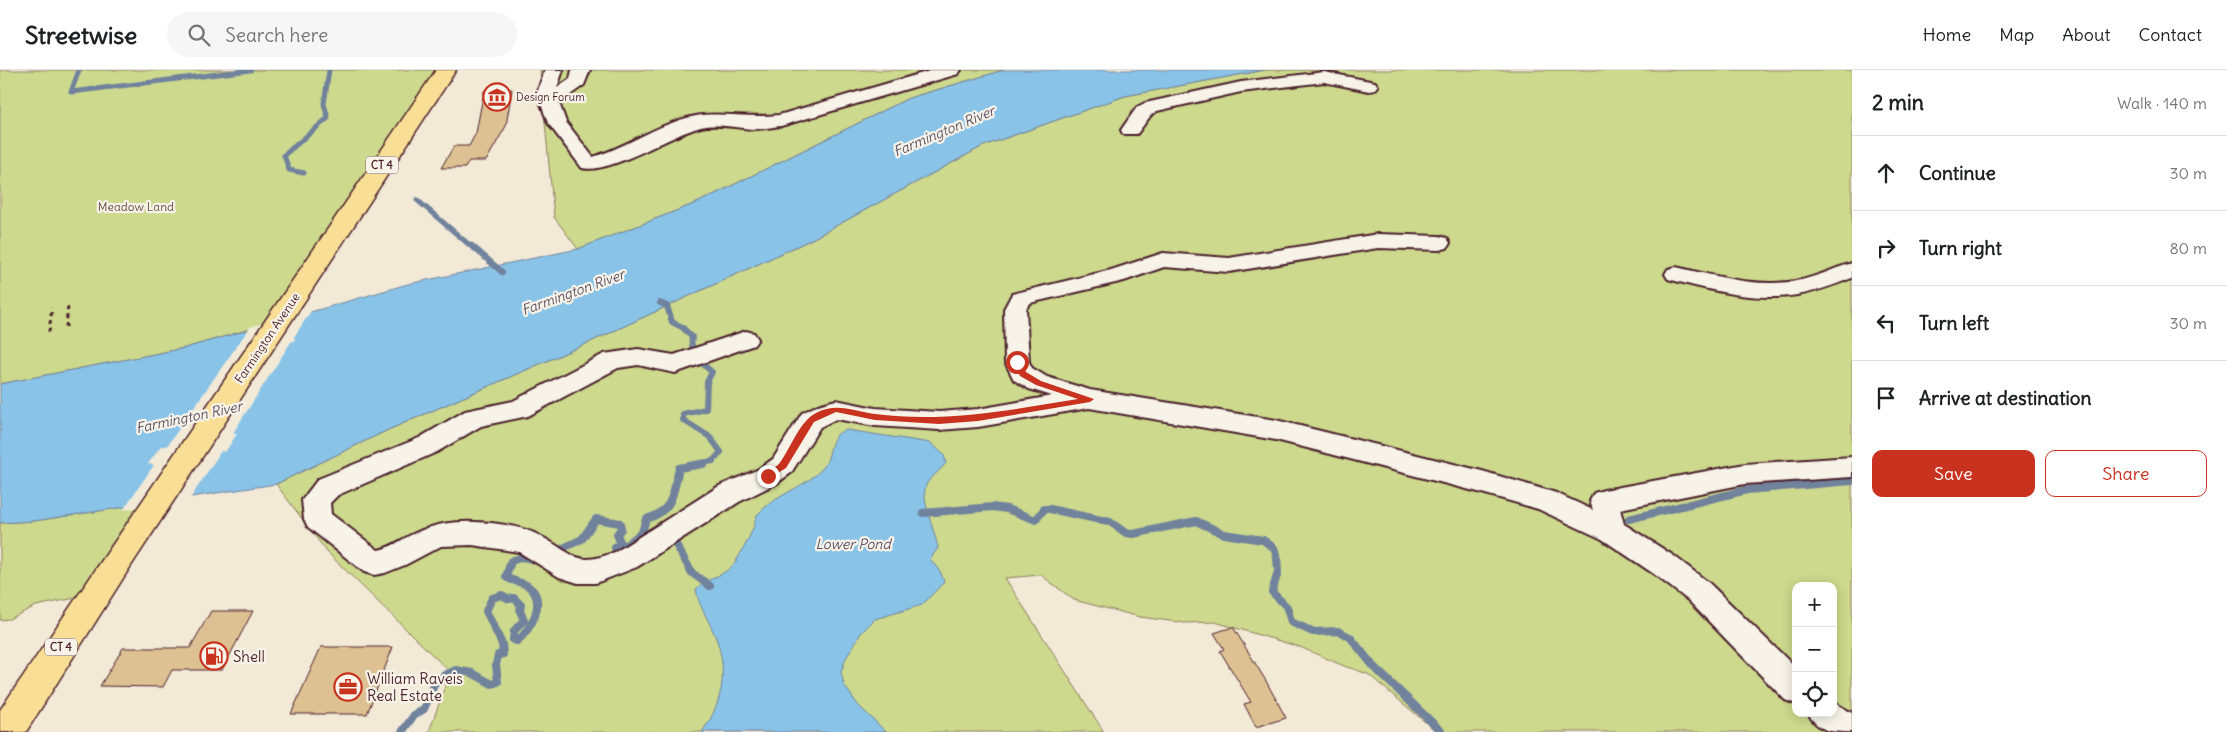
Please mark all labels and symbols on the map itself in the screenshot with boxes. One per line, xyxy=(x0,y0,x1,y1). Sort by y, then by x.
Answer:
museum icon: Design Forum xyxy=(482,82,512,112)
place label: Design Forum xyxy=(516,90,585,104)
water label: Farmington River xyxy=(891,101,1000,160)
road number: CT 4 xyxy=(366,156,398,174)
park label: Meadow Land xyxy=(98,199,174,214)
water label: Farmington River xyxy=(519,264,629,319)
street label: Farmington Avenue xyxy=(231,290,303,386)
route start xyxy=(1006,351,1029,374)
water label: Farmington River xyxy=(134,396,246,437)
route end xyxy=(757,465,780,488)
water label: Lower Pond xyxy=(815,535,892,553)
road number: CT 4 xyxy=(45,638,77,656)
fuel station icon: Shell xyxy=(199,641,229,671)
place label: Shell xyxy=(233,647,265,666)
place label: William Raveis Real Estate xyxy=(367,669,463,705)
office icon: William Raveis Real Estate xyxy=(333,672,363,702)

